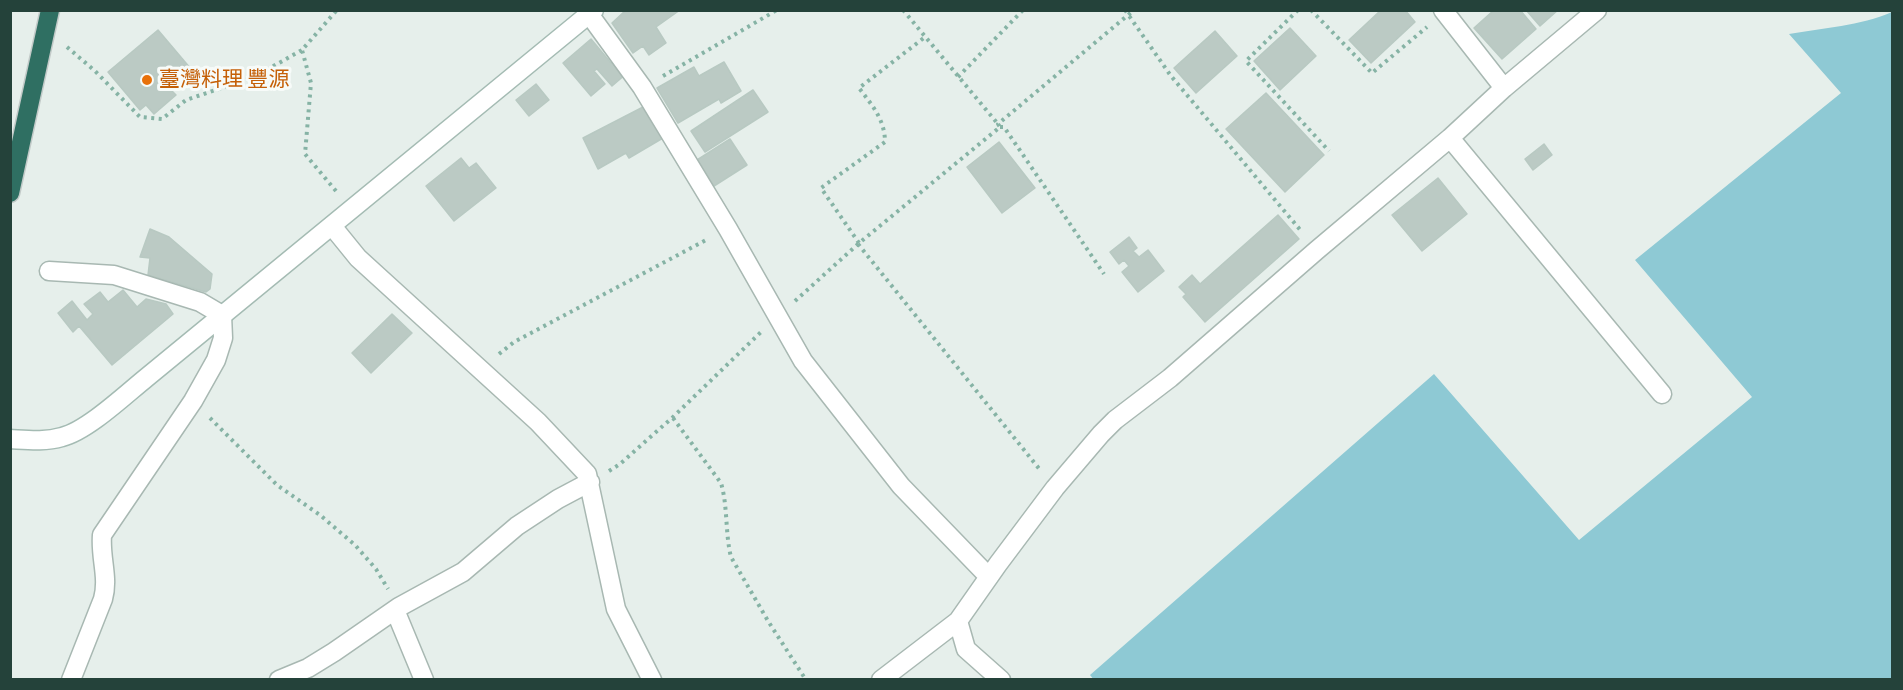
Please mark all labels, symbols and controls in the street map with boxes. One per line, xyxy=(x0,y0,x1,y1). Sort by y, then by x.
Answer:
place label: 臺灣料理 豐源 xyxy=(159,67,289,93)
marker: 臺灣料理 豐源 xyxy=(140,73,154,87)

